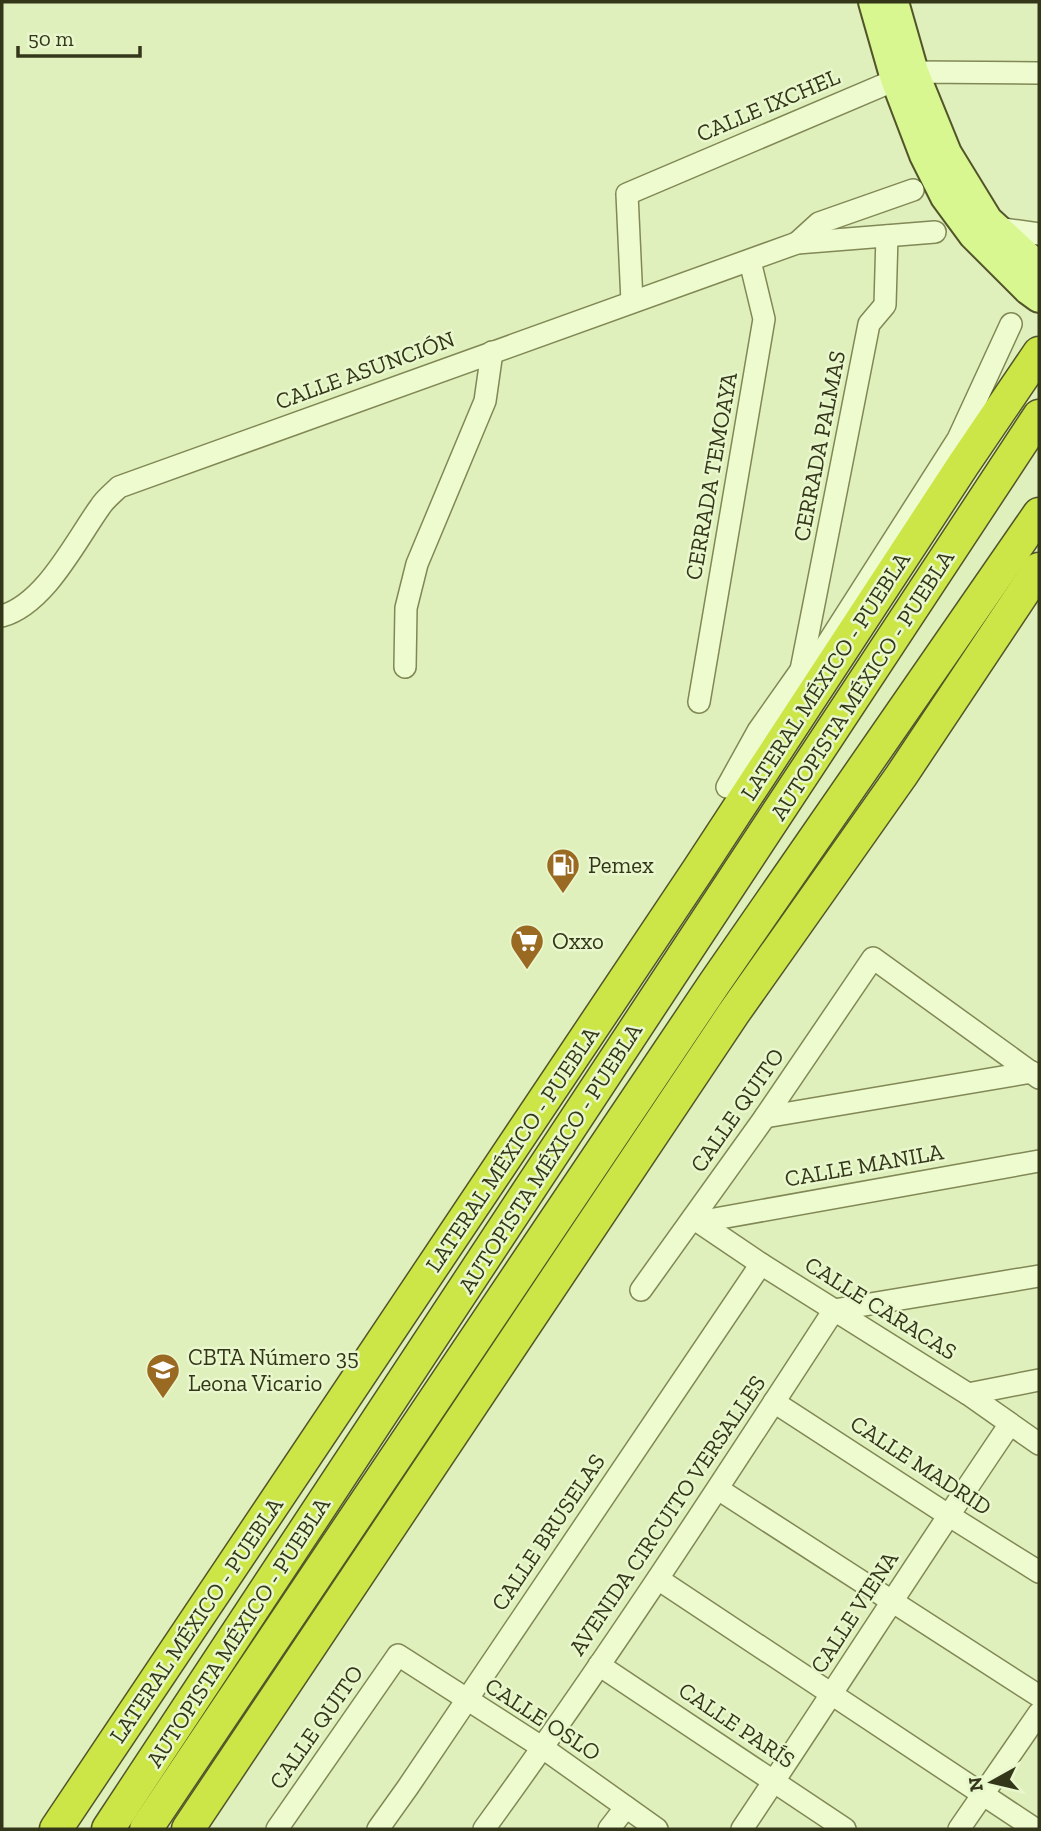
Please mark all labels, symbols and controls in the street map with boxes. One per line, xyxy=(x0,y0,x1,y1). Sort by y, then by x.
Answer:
scale bar xyxy=(18,14,140,58)
text: 50 m xyxy=(28,26,74,51)
street label: CALLE IXCHEL xyxy=(692,62,844,148)
street label: CALLE ASUNCIÓN xyxy=(272,325,458,415)
street label: CERRADA PALMAS xyxy=(787,348,851,544)
street label: CERRADA TEMOAYA xyxy=(679,369,743,582)
street label: AUTOPISTA MÉXICO - PUEBLA xyxy=(764,544,960,825)
street label: LATERAL MÉXICO - PUEBLA xyxy=(734,546,916,805)
fuel station icon: Pemex xyxy=(544,846,582,895)
place label: Pemex xyxy=(588,851,654,879)
supermarket icon: Oxxo xyxy=(508,922,546,971)
place label: Oxxo xyxy=(552,927,604,955)
street label: AUTOPISTA MÉXICO - PUEBLA xyxy=(452,1017,648,1298)
street label: LATERAL MÉXICO - PUEBLA xyxy=(419,1020,605,1277)
street label: CALLE QUITO xyxy=(684,1043,790,1177)
street label: CALLE MANILA xyxy=(782,1137,947,1193)
street label: CALLE CARACAS xyxy=(800,1250,962,1366)
place label: CBTA Número 35 Leona Vicario xyxy=(188,1343,359,1397)
school or university icon: CBTA Número 35 Leona Vicario xyxy=(144,1351,182,1400)
street label: AVENIDA CIRCUITO VERSALLES xyxy=(563,1370,771,1660)
street label: CALLE MADRID xyxy=(845,1409,997,1521)
street label: CALLE BRUSELAS xyxy=(485,1448,611,1616)
street label: LATERAL MÉXICO - PUEBLA xyxy=(103,1491,289,1748)
street label: AUTOPISTA MÉXICO - PUEBLA xyxy=(140,1491,336,1772)
street label: CALLE VIENA xyxy=(804,1545,904,1678)
street label: CALLE QUITO xyxy=(263,1660,369,1794)
street label: CALLE OSLO xyxy=(480,1671,606,1767)
street label: CALLE PARÍS xyxy=(673,1676,801,1774)
north arrow xyxy=(957,1747,1027,1817)
text: N xyxy=(963,1776,988,1793)

